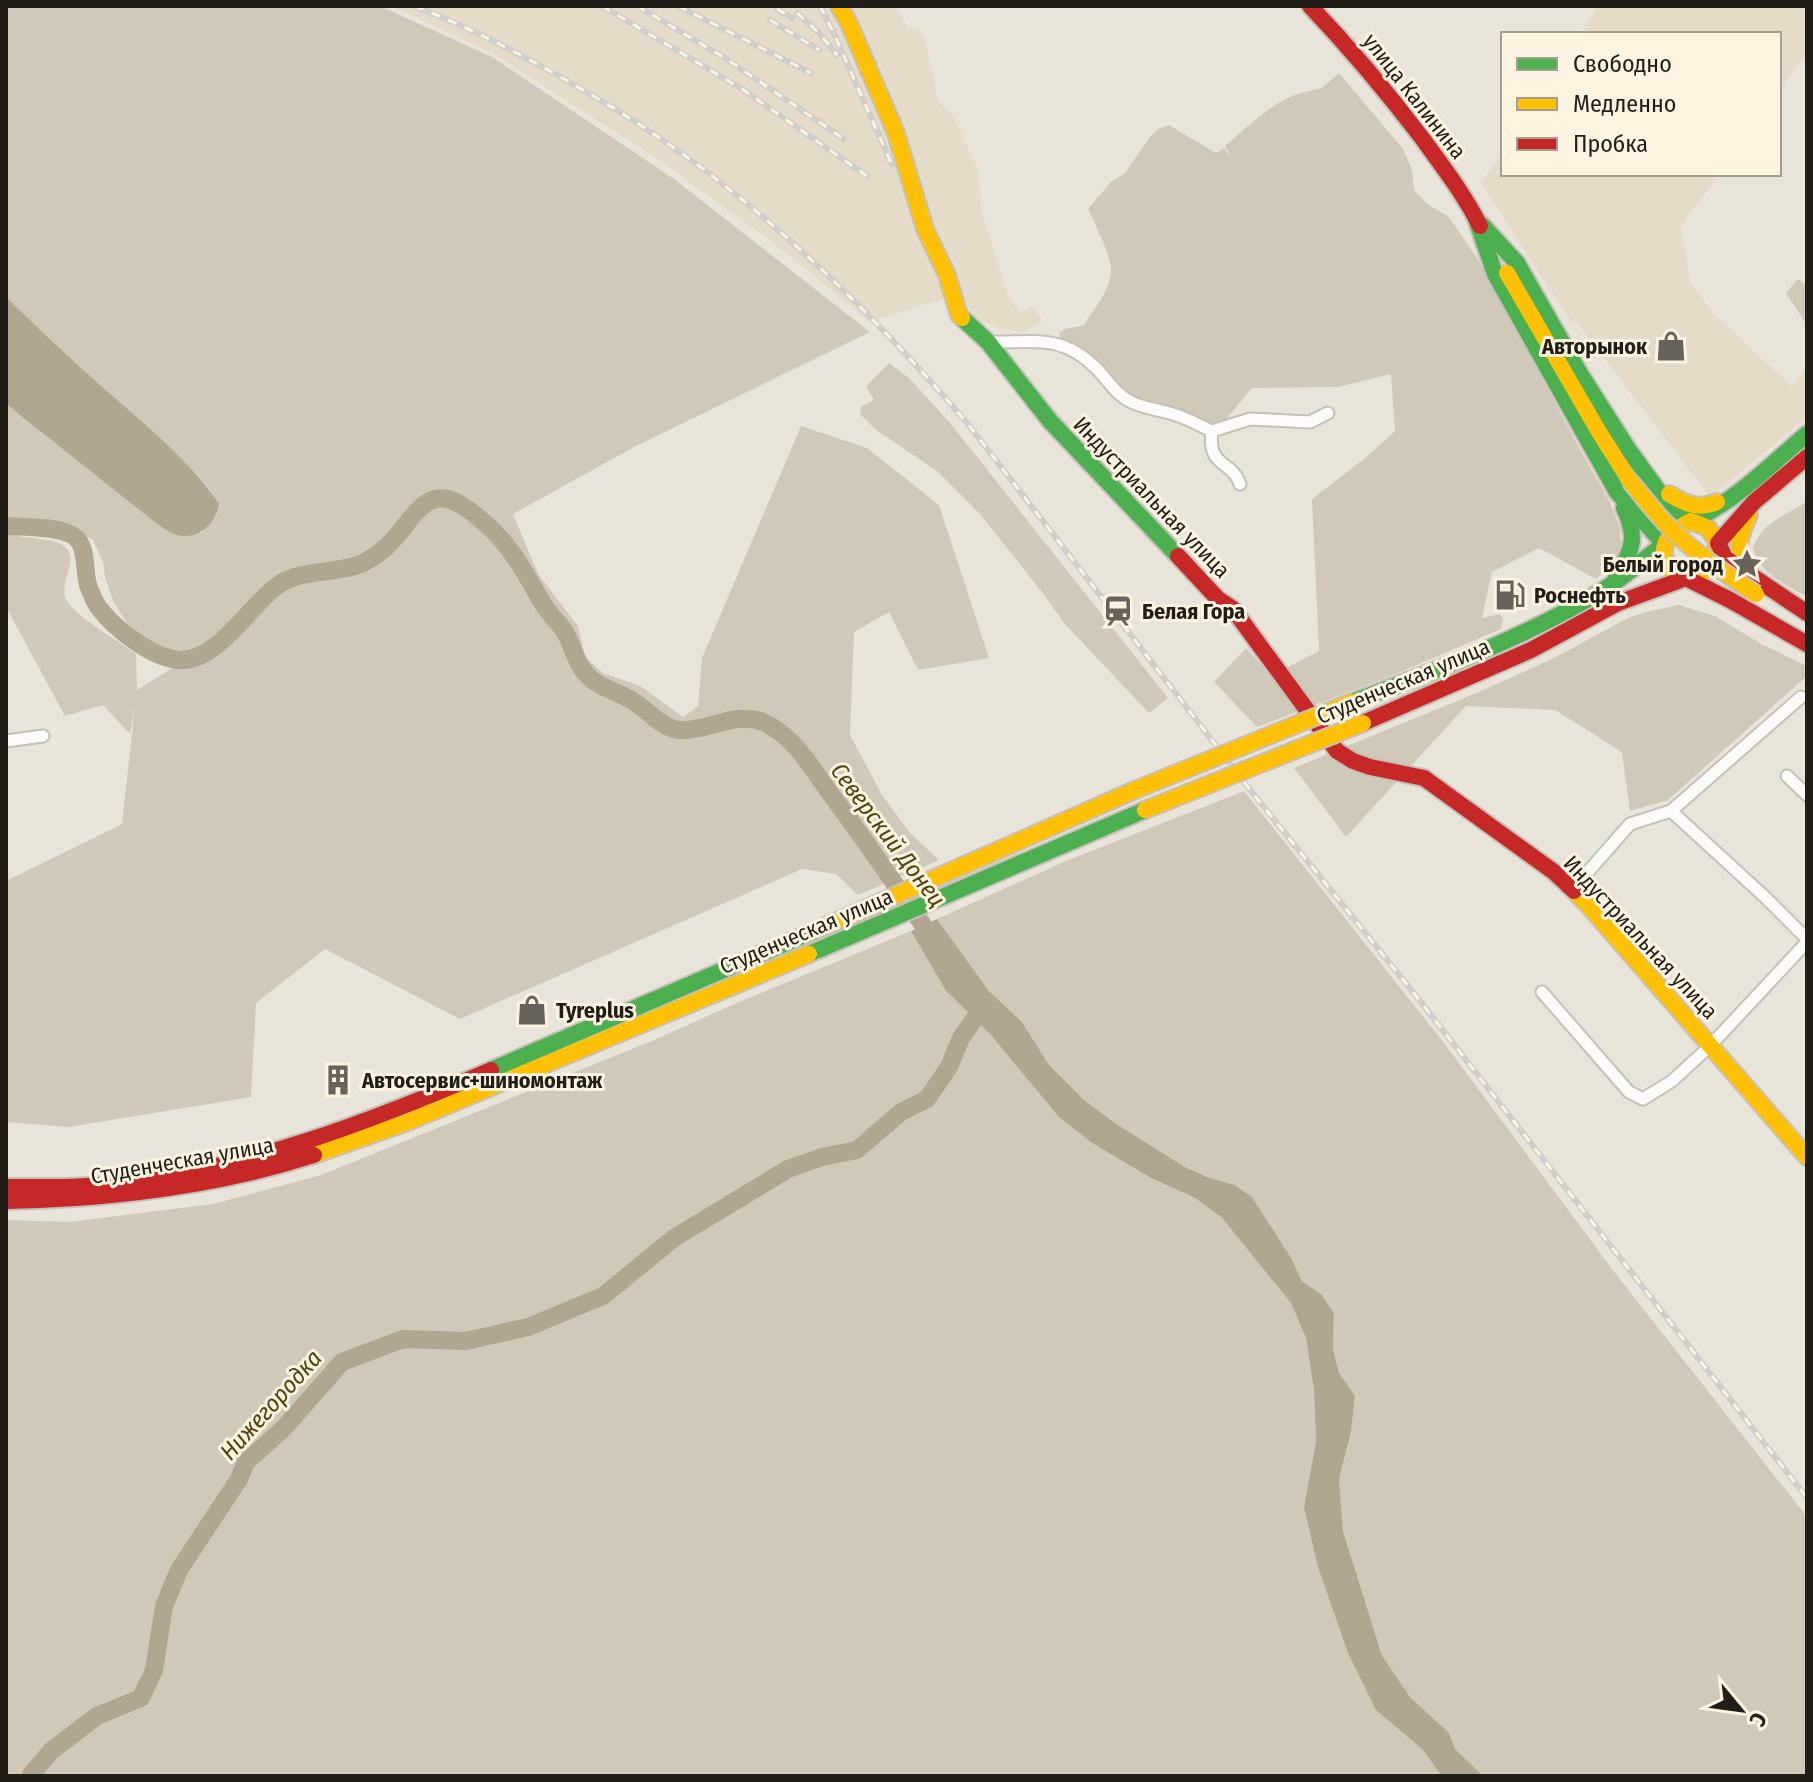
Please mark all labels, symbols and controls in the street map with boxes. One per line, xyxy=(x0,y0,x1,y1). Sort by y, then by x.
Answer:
street label: улица Калинина xyxy=(1357,28,1472,164)
legend xyxy=(1501,32,1781,176)
text: Свободно xyxy=(1573,50,1672,78)
text: Медленно xyxy=(1573,90,1676,118)
text: Пробка xyxy=(1573,130,1648,158)
shop icon: Авторынок xyxy=(1654,329,1688,363)
place label: Авторынок xyxy=(1541,333,1648,360)
street label: Индустриальная улица xyxy=(1068,411,1236,584)
place icon: Белый город xyxy=(1730,547,1764,581)
place label: Белый город xyxy=(1603,551,1723,578)
fuel station icon: Роснефть xyxy=(1493,578,1527,612)
place label: Роснефть xyxy=(1534,582,1626,609)
station icon: Белая Гора xyxy=(1101,594,1135,628)
place label: Белая Гора xyxy=(1142,598,1245,625)
street label: Студенческая улица xyxy=(1313,633,1494,730)
water label: Северский Донец xyxy=(825,757,951,913)
street label: Индустриальная улица xyxy=(1558,850,1723,1025)
street label: Студенческая улица xyxy=(716,883,897,980)
shop icon: Tyreplus xyxy=(515,993,549,1027)
place label: Tyreplus xyxy=(556,997,634,1024)
building icon: Автосервис+шиномонтаж xyxy=(321,1063,355,1097)
place label: Автосервис+шиномонтаж xyxy=(361,1067,603,1094)
street label: Студенческая улица xyxy=(88,1131,276,1190)
water label: Нижегородка xyxy=(214,1344,328,1466)
north arrow xyxy=(1701,1670,1781,1750)
text: С xyxy=(1743,1708,1773,1731)

